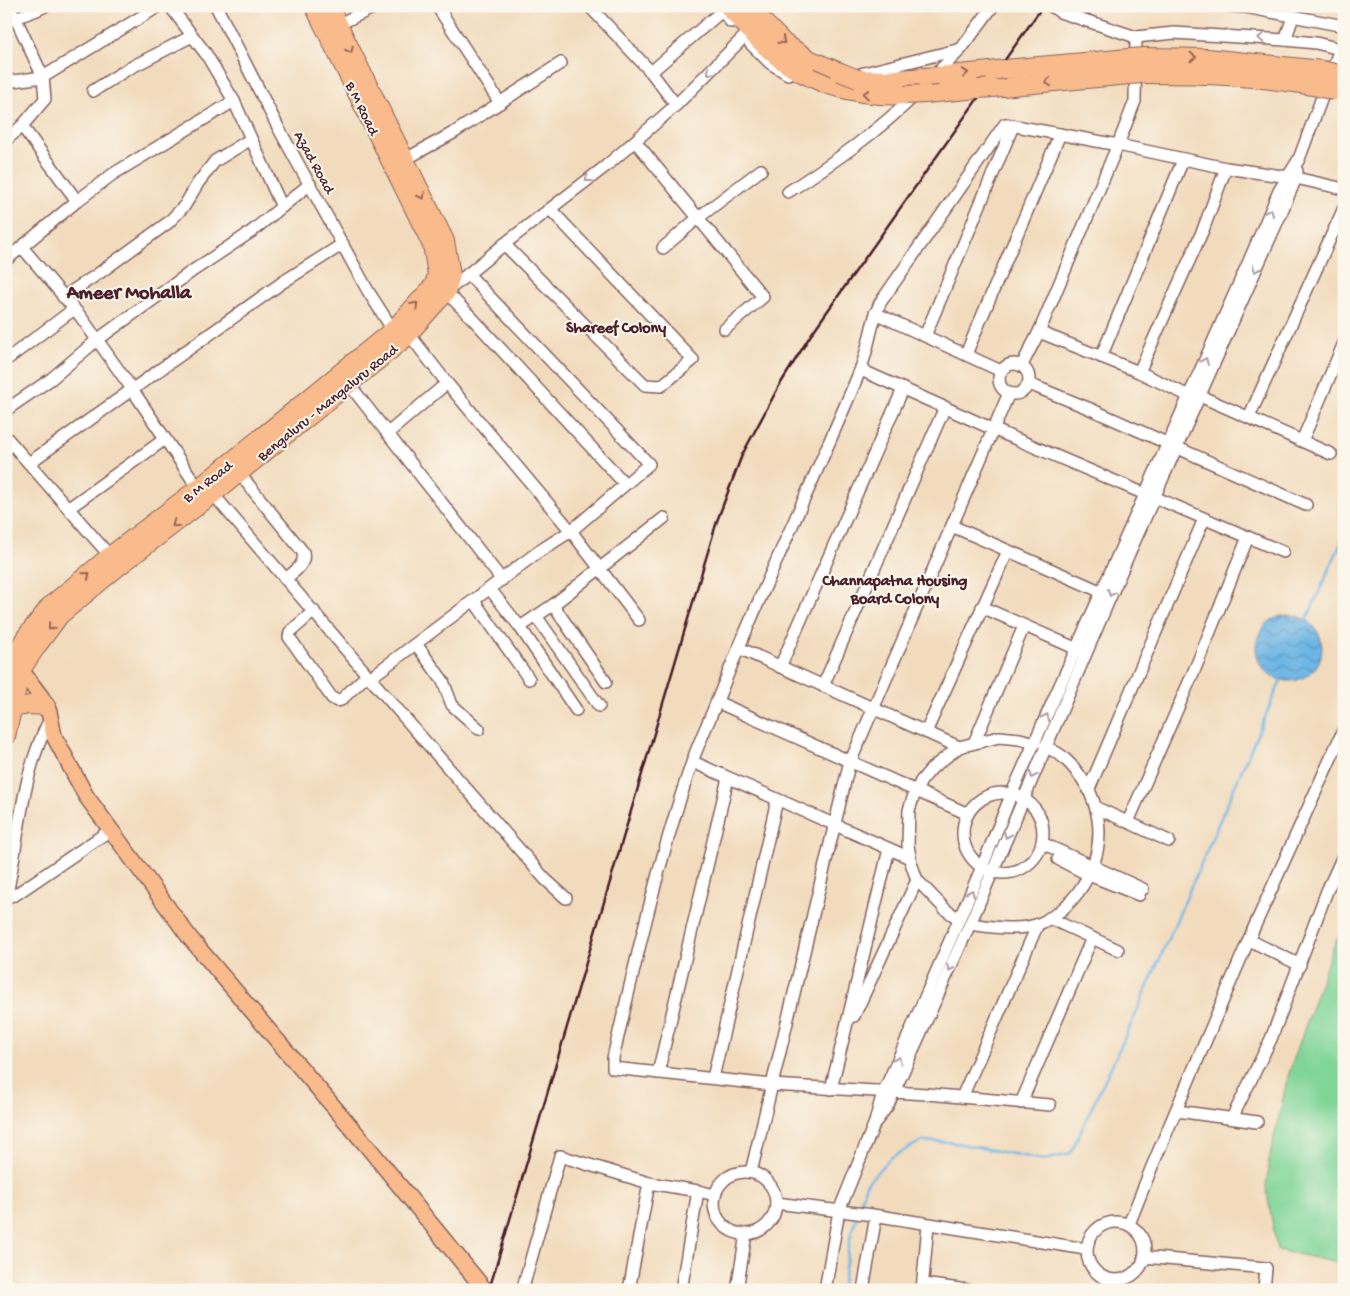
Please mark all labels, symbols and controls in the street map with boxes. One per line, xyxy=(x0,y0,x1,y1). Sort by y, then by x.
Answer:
one-way arrow xyxy=(1257,33,1265,44)
one-way arrow xyxy=(777,35,786,44)
one-way arrow xyxy=(344,45,354,54)
one-way arrow xyxy=(1189,52,1197,62)
one-way arrow xyxy=(707,66,716,75)
one-way arrow xyxy=(961,68,969,79)
one-way arrow xyxy=(1044,76,1052,87)
street label: B M Road xyxy=(340,78,383,140)
one-way arrow xyxy=(862,90,870,100)
street label: Azad Road xyxy=(289,128,338,199)
one-way arrow xyxy=(585,174,594,182)
one-way arrow xyxy=(416,191,426,200)
one-way arrow xyxy=(1264,208,1274,217)
one-way arrow xyxy=(1252,264,1263,273)
district label: Ameer Mohalla xyxy=(66,283,192,306)
one-way arrow xyxy=(410,302,419,311)
district label: Shareef Colony xyxy=(566,319,666,339)
street label: Bengaluru - Mangaluru Road xyxy=(254,341,403,466)
one-way arrow xyxy=(1199,357,1210,366)
street label: B M Road xyxy=(179,457,238,508)
one-way arrow xyxy=(172,518,181,526)
one-way arrow xyxy=(82,571,91,580)
district label: Channapatna Housing Board Colony xyxy=(822,573,967,610)
one-way arrow xyxy=(1107,588,1118,597)
one-way arrow xyxy=(48,621,56,630)
one-way arrow xyxy=(1040,713,1051,722)
one-way arrow xyxy=(1028,770,1039,779)
one-way arrow xyxy=(1003,830,1014,839)
one-way arrow xyxy=(964,889,975,898)
one-way arrow xyxy=(945,963,956,972)
one-way arrow xyxy=(891,1056,902,1065)

